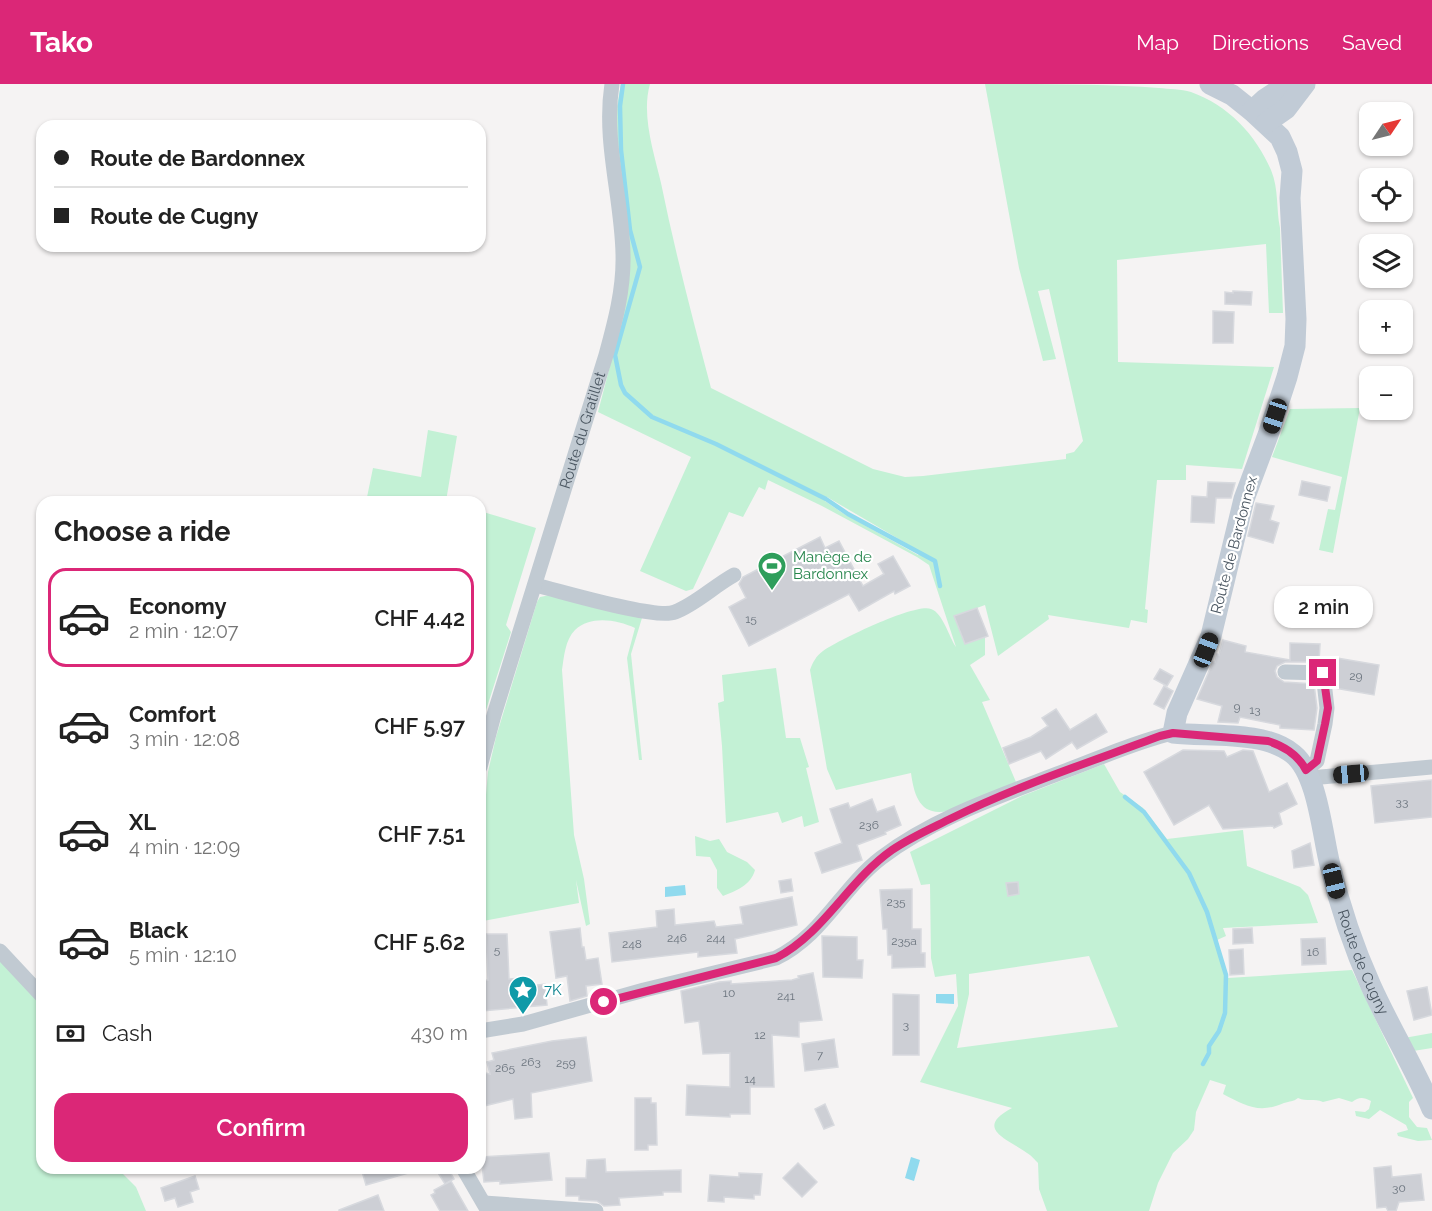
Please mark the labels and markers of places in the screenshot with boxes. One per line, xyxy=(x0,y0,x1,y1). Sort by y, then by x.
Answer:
place label: Manège de Bardonnex xyxy=(793,548,872,583)
sports icon: Manège de Bardonnex xyxy=(756,550,788,592)
place icon: 7K xyxy=(507,974,539,1016)
place label: 7K xyxy=(544,981,562,999)

